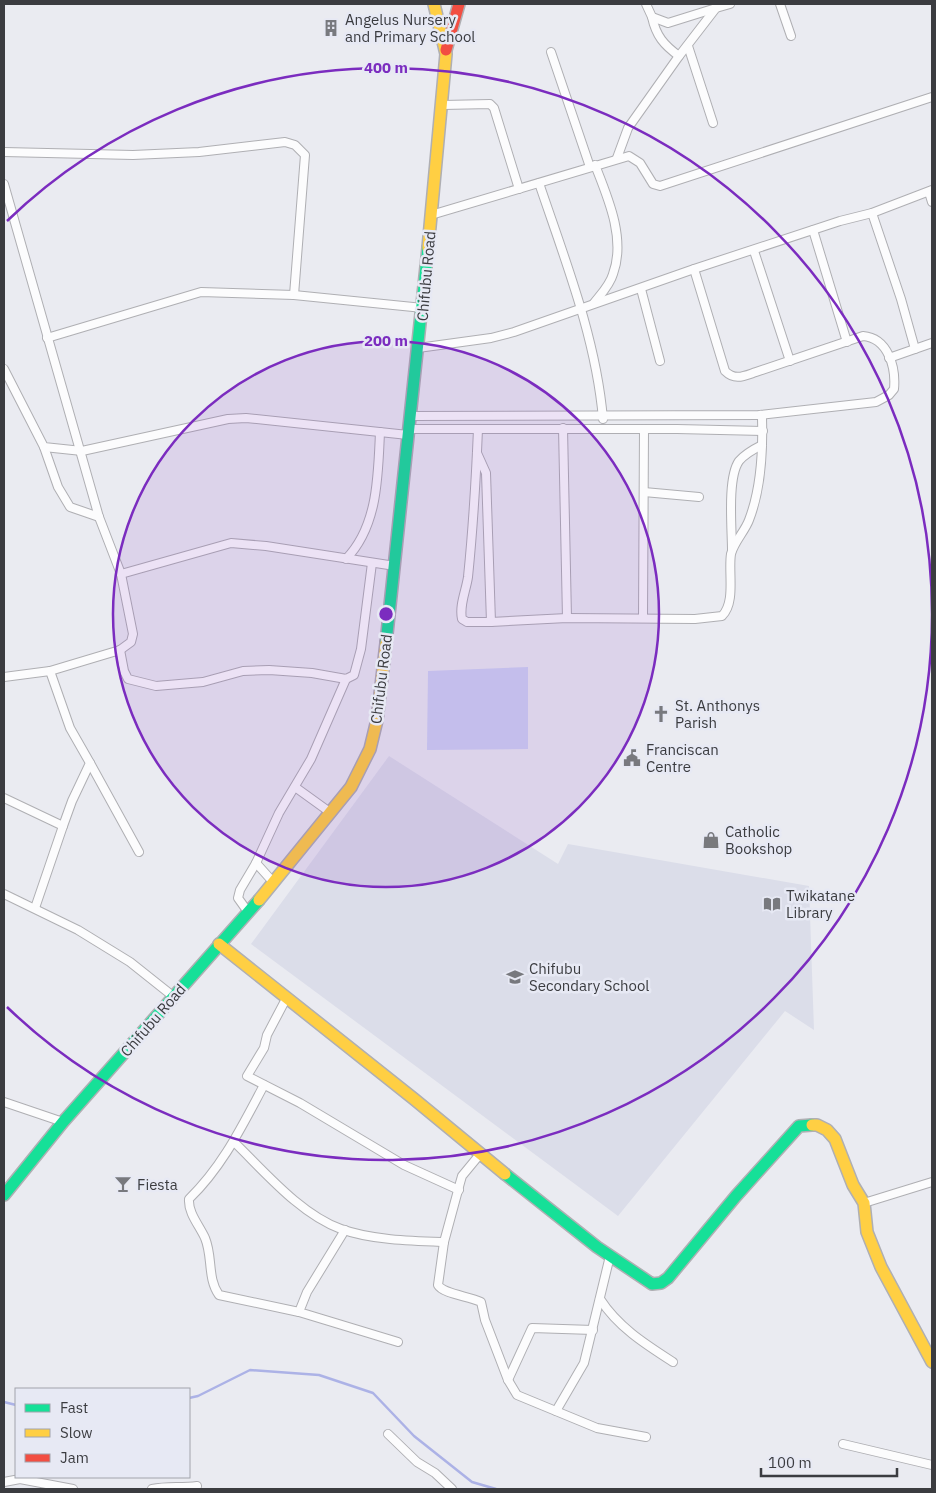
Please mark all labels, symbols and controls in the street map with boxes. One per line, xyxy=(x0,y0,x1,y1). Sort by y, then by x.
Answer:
place label: Angelus Nursery and Primary School xyxy=(345,10,475,46)
building icon: Angelus Nursery and Primary School xyxy=(321,18,341,38)
text: 400 m xyxy=(364,58,408,77)
street label: Chifubu Road xyxy=(413,230,439,322)
text: 200 m xyxy=(364,331,408,350)
centre of rings xyxy=(377,605,395,623)
street label: Chifubu Road xyxy=(366,633,396,725)
place label: St. Anthonys Parish xyxy=(675,696,760,732)
church icon: St. Anthonys Parish xyxy=(651,704,671,724)
place label: Franciscan Centre xyxy=(646,740,719,776)
public building icon: Franciscan Centre xyxy=(622,748,642,768)
place label: Catholic Bookshop xyxy=(725,822,792,858)
shop icon: Catholic Bookshop xyxy=(701,830,721,850)
place label: Twikatane Library xyxy=(786,886,855,922)
library icon: Twikatane Library xyxy=(762,894,782,914)
place label: Chifubu Secondary School xyxy=(529,959,649,995)
school or university icon: Chifubu Secondary School xyxy=(505,967,525,987)
street label: Chifubu Road xyxy=(116,980,190,1060)
bar icon: Fiesta xyxy=(113,1174,133,1194)
place label: Fiesta xyxy=(137,1175,178,1194)
legend xyxy=(15,1388,190,1478)
text: Fast xyxy=(60,1398,88,1417)
text: Slow xyxy=(60,1423,93,1442)
scale bar xyxy=(761,1446,897,1478)
text: Jam xyxy=(60,1448,89,1467)
text: 100 m xyxy=(768,1453,812,1472)

